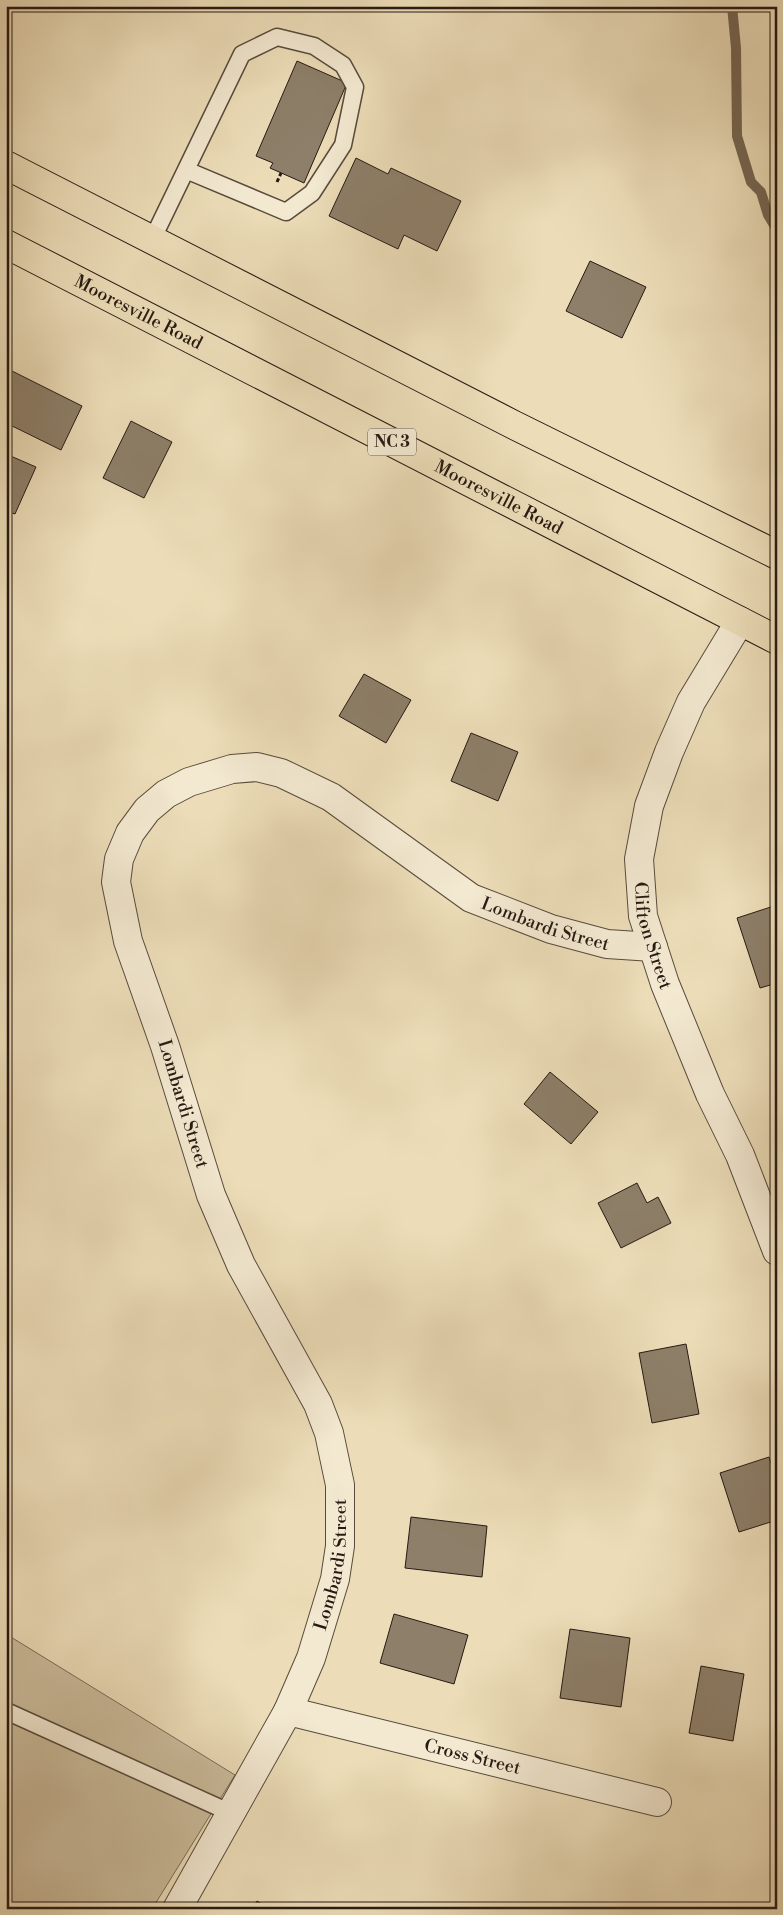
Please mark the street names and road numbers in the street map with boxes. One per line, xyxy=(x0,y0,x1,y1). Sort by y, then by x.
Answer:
street label: Mooresville Road xyxy=(70,270,207,355)
road number: NC 3 xyxy=(368,428,416,456)
street label: Mooresville Road xyxy=(431,455,568,540)
street label: Clifton Street xyxy=(629,881,678,993)
street label: Lombardi Street xyxy=(478,892,613,956)
street label: Lombardi Street xyxy=(152,1037,214,1172)
street label: Lombardi Street xyxy=(309,1498,352,1633)
street label: Cross Street xyxy=(422,1734,524,1780)

